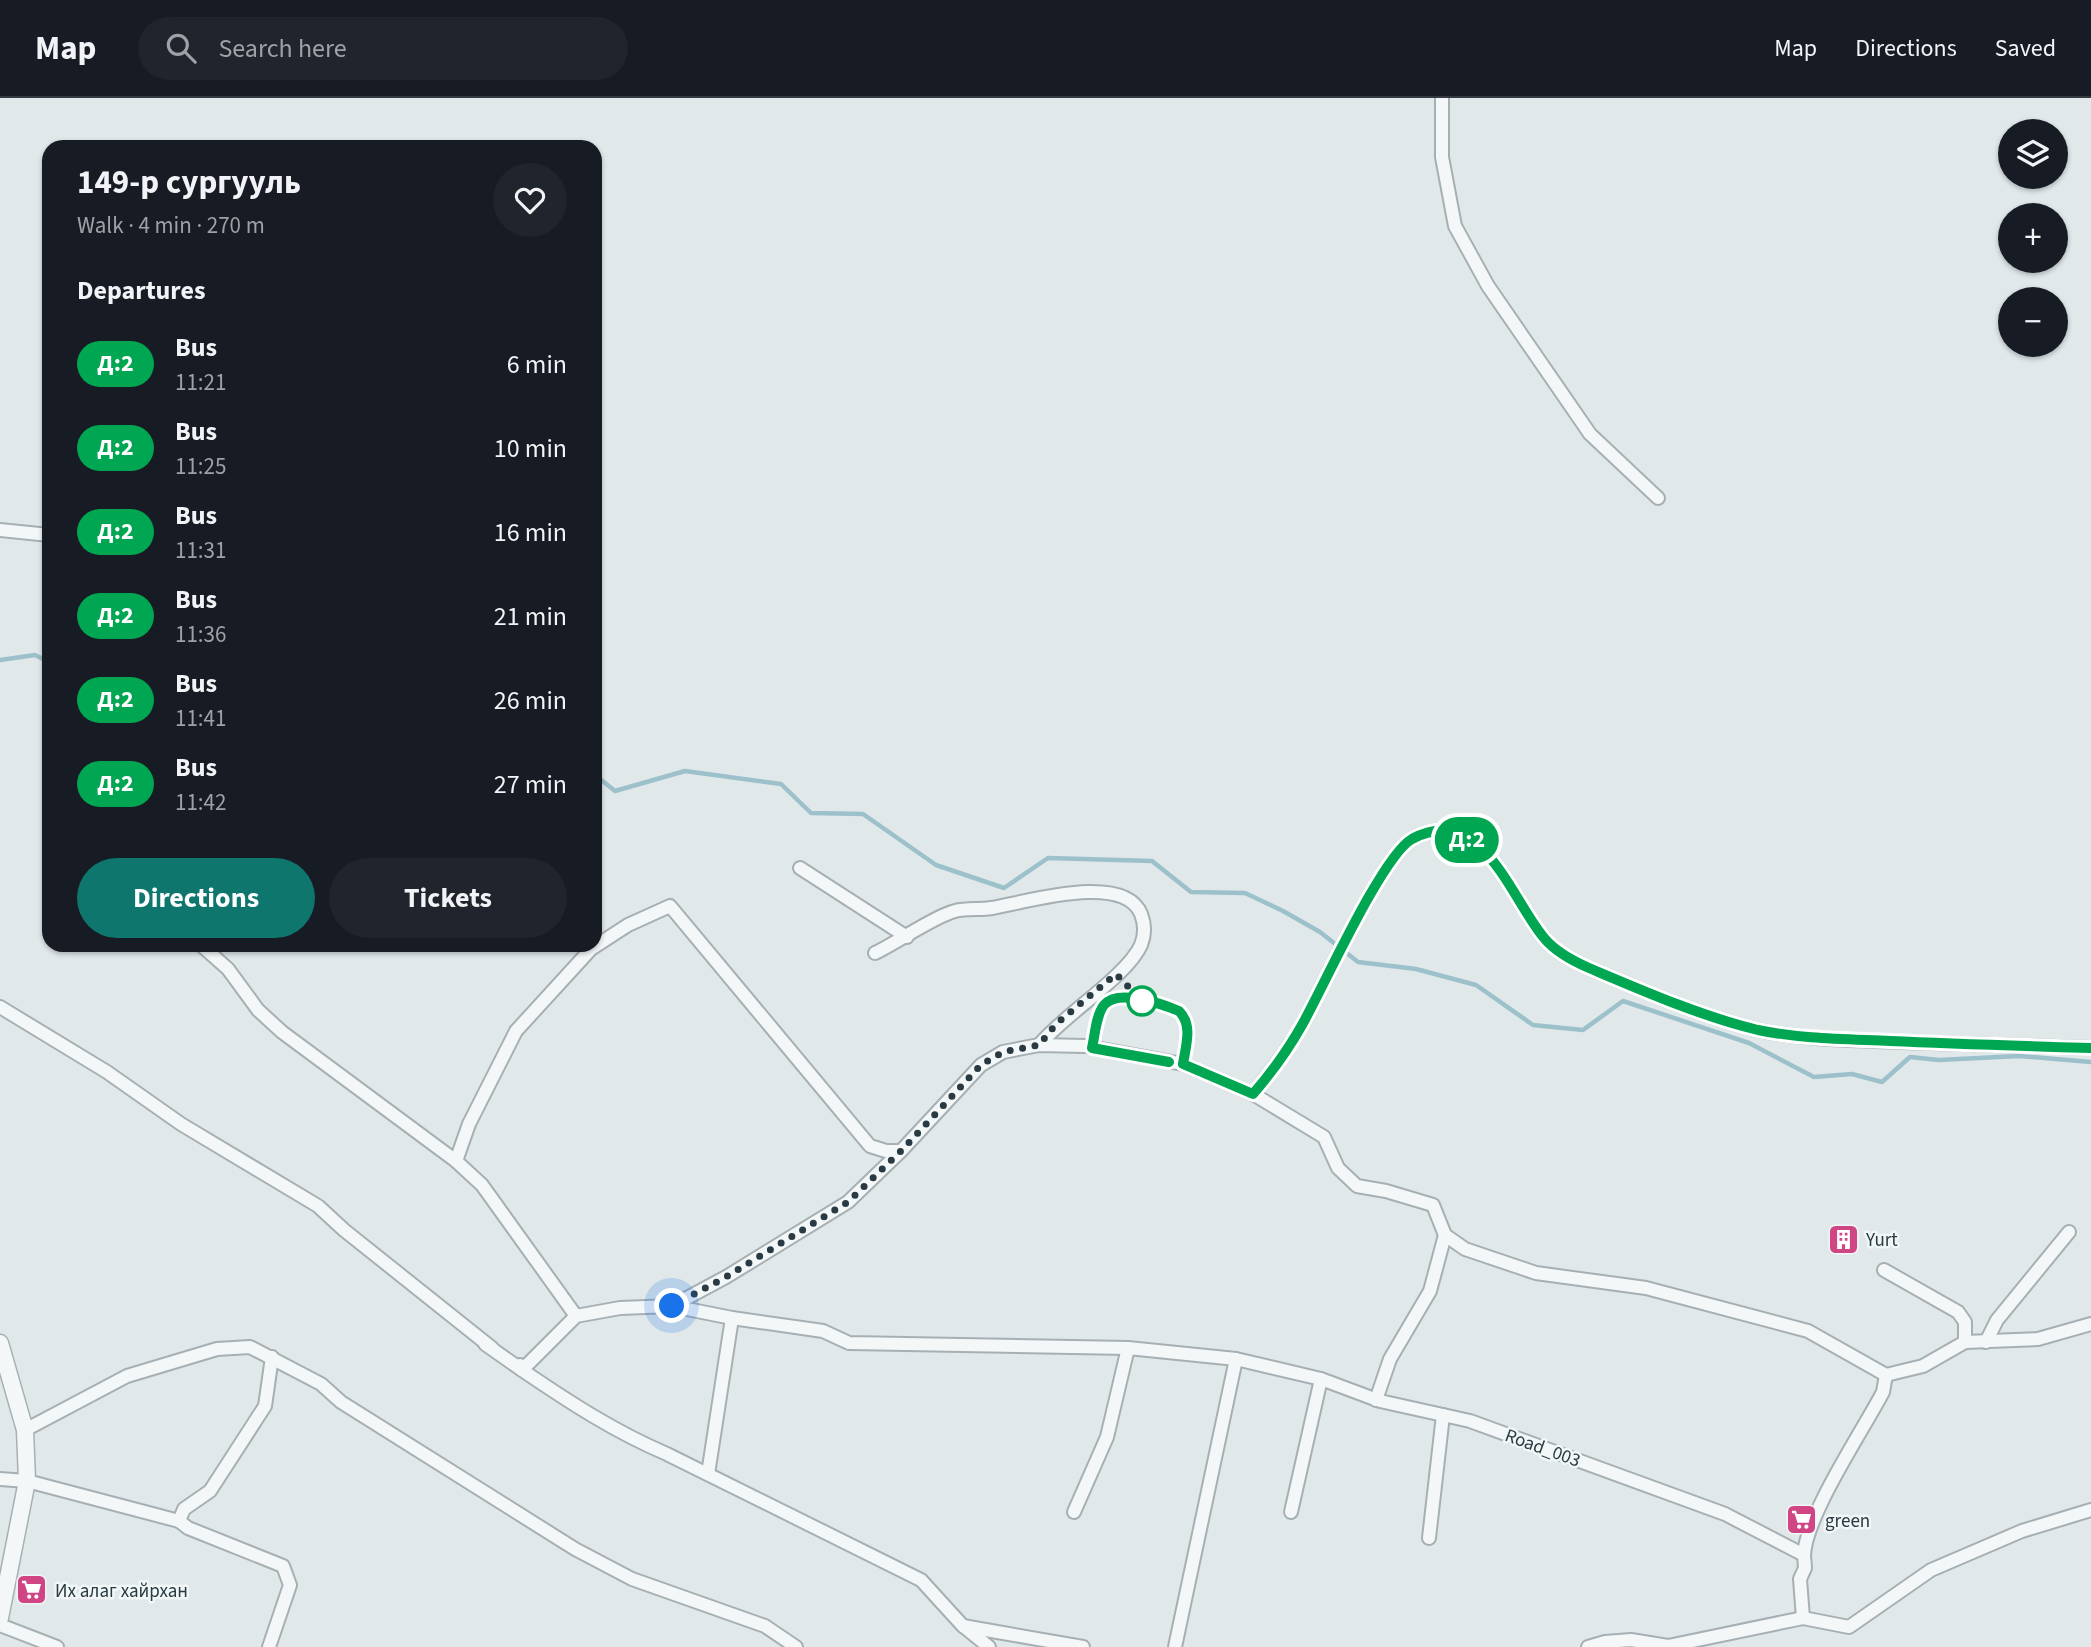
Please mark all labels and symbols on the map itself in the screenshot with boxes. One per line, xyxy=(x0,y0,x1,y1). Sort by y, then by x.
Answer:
line badge: Д:2 xyxy=(1427,817,1507,863)
unlabelled marker xyxy=(1127,986,1157,1016)
building icon: Yurt xyxy=(1826,1222,1860,1256)
place label: Yurt xyxy=(1865,1227,1898,1254)
your location xyxy=(654,1288,689,1323)
street label: Road_003 xyxy=(1501,1422,1584,1475)
supermarket icon: green xyxy=(1785,1503,1819,1537)
place label: green xyxy=(1825,1508,1870,1535)
supermarket icon: Их алаг хайрхан xyxy=(15,1573,49,1607)
place label: Их алаг хайрхан xyxy=(55,1578,188,1605)

